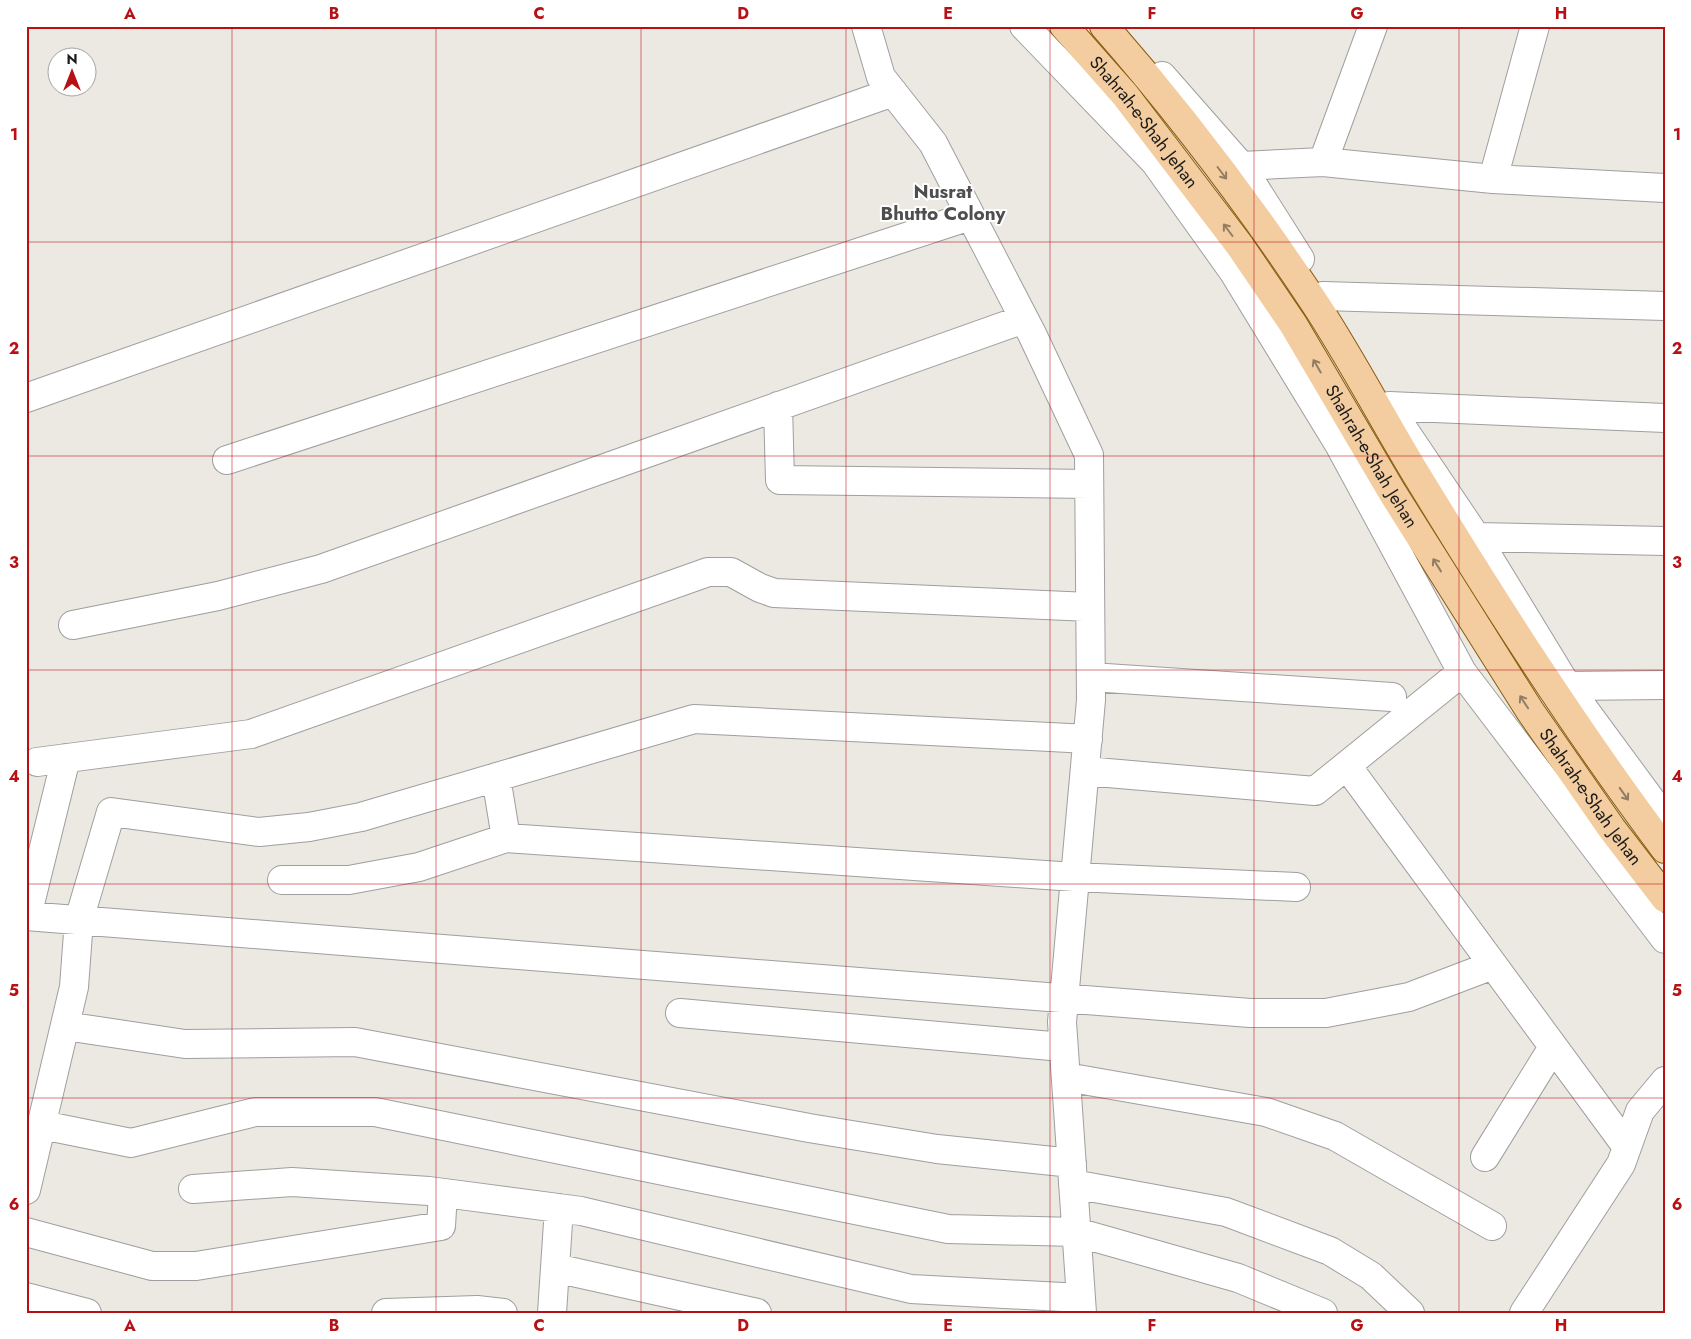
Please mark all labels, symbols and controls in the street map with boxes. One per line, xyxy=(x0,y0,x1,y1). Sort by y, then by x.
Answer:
text: A xyxy=(123,2,136,25)
text: B xyxy=(329,2,339,25)
text: C xyxy=(533,2,545,25)
text: D xyxy=(737,2,749,25)
text: E xyxy=(943,2,953,25)
text: F xyxy=(1148,2,1156,25)
text: G xyxy=(1350,2,1364,25)
text: H xyxy=(1555,2,1567,25)
north arrow xyxy=(48,48,98,98)
text: N xyxy=(66,49,78,69)
street label: Shahrah-e-Shah Jehan xyxy=(1083,50,1205,194)
text: 1 xyxy=(10,123,18,146)
text: 1 xyxy=(1673,123,1681,146)
one-way arrow xyxy=(1217,166,1228,179)
district label: Nusrat Bhutto Colony xyxy=(881,178,1007,227)
one-way arrow xyxy=(1223,223,1233,237)
text: 2 xyxy=(9,337,19,360)
text: 2 xyxy=(1672,337,1682,360)
one-way arrow xyxy=(1312,358,1322,373)
street label: Shahrah-e-Shah Jehan xyxy=(1319,380,1424,533)
text: 3 xyxy=(9,551,19,574)
text: 3 xyxy=(1672,551,1682,574)
one-way arrow xyxy=(1432,558,1442,572)
one-way arrow xyxy=(1519,695,1529,709)
street label: Shahrah-e-Shah Jehan xyxy=(1533,723,1648,871)
text: 4 xyxy=(8,765,20,788)
text: 4 xyxy=(1671,765,1683,788)
one-way arrow xyxy=(1619,787,1629,801)
text: 5 xyxy=(9,979,19,1002)
text: 5 xyxy=(1672,979,1682,1002)
text: 6 xyxy=(9,1193,19,1216)
text: 6 xyxy=(1672,1193,1682,1216)
text: A xyxy=(123,1314,136,1337)
text: B xyxy=(329,1314,339,1337)
text: C xyxy=(533,1314,545,1337)
text: D xyxy=(737,1314,749,1337)
text: E xyxy=(943,1314,953,1337)
text: F xyxy=(1148,1314,1156,1337)
text: G xyxy=(1350,1314,1364,1337)
text: H xyxy=(1555,1314,1567,1337)

